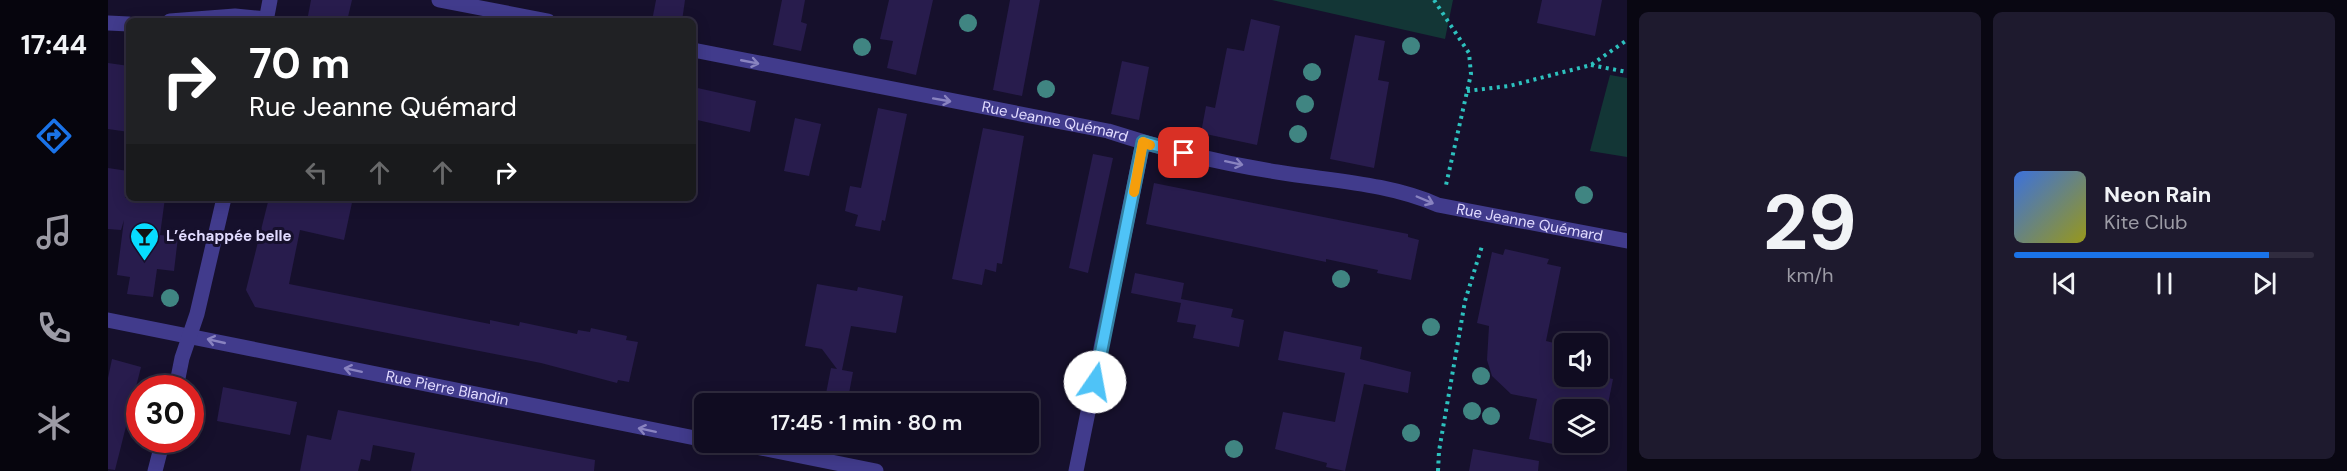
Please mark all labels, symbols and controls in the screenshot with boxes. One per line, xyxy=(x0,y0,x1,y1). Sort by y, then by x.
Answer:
text: 17:44 xyxy=(21,27,87,62)
text: 70 m xyxy=(249,36,350,91)
icon: right xyxy=(150,42,228,120)
one-way arrow xyxy=(740,57,760,68)
text: Rue Jeanne Quémard xyxy=(249,89,517,124)
one-way arrow xyxy=(931,95,951,106)
street label: Rue Jeanne Quémard xyxy=(980,97,1131,147)
icon: directions xyxy=(33,115,75,157)
pin xyxy=(1158,127,1209,178)
icon: arrive xyxy=(1167,136,1200,169)
icon: left xyxy=(300,156,333,189)
icon: ahead xyxy=(363,156,396,189)
icon: ahead xyxy=(426,156,459,189)
icon: right xyxy=(489,156,522,189)
one-way arrow xyxy=(1224,158,1244,169)
text: 29 xyxy=(1763,172,1857,273)
text: Neon Rain xyxy=(2104,180,2211,209)
one-way arrow xyxy=(1416,195,1434,206)
street label: Rue Jeanne Quémard xyxy=(1454,199,1605,246)
text: Kite Club xyxy=(2104,209,2188,235)
icon: music xyxy=(33,211,75,253)
bar icon: L’échappée belle xyxy=(129,220,161,262)
place label: L’échappée belle xyxy=(166,226,292,246)
text: km/h xyxy=(1786,262,1834,288)
icon: previous xyxy=(2048,267,2081,300)
icon: pause xyxy=(2148,267,2181,300)
icon: next xyxy=(2248,267,2281,300)
icon: phone xyxy=(33,307,75,349)
map controls xyxy=(1554,333,1608,453)
button: sound xyxy=(1554,333,1608,387)
one-way arrow xyxy=(207,335,227,346)
position arrow xyxy=(1063,350,1127,414)
one-way arrow xyxy=(344,364,363,376)
street label: Rue Pierre Blandin xyxy=(384,366,511,410)
speed limit sign: 30 xyxy=(126,375,204,453)
button: layers xyxy=(1554,399,1608,453)
icon: climate xyxy=(33,402,75,444)
text: 17:45 · 1 min · 80 m xyxy=(771,408,962,437)
one-way arrow xyxy=(638,424,657,436)

